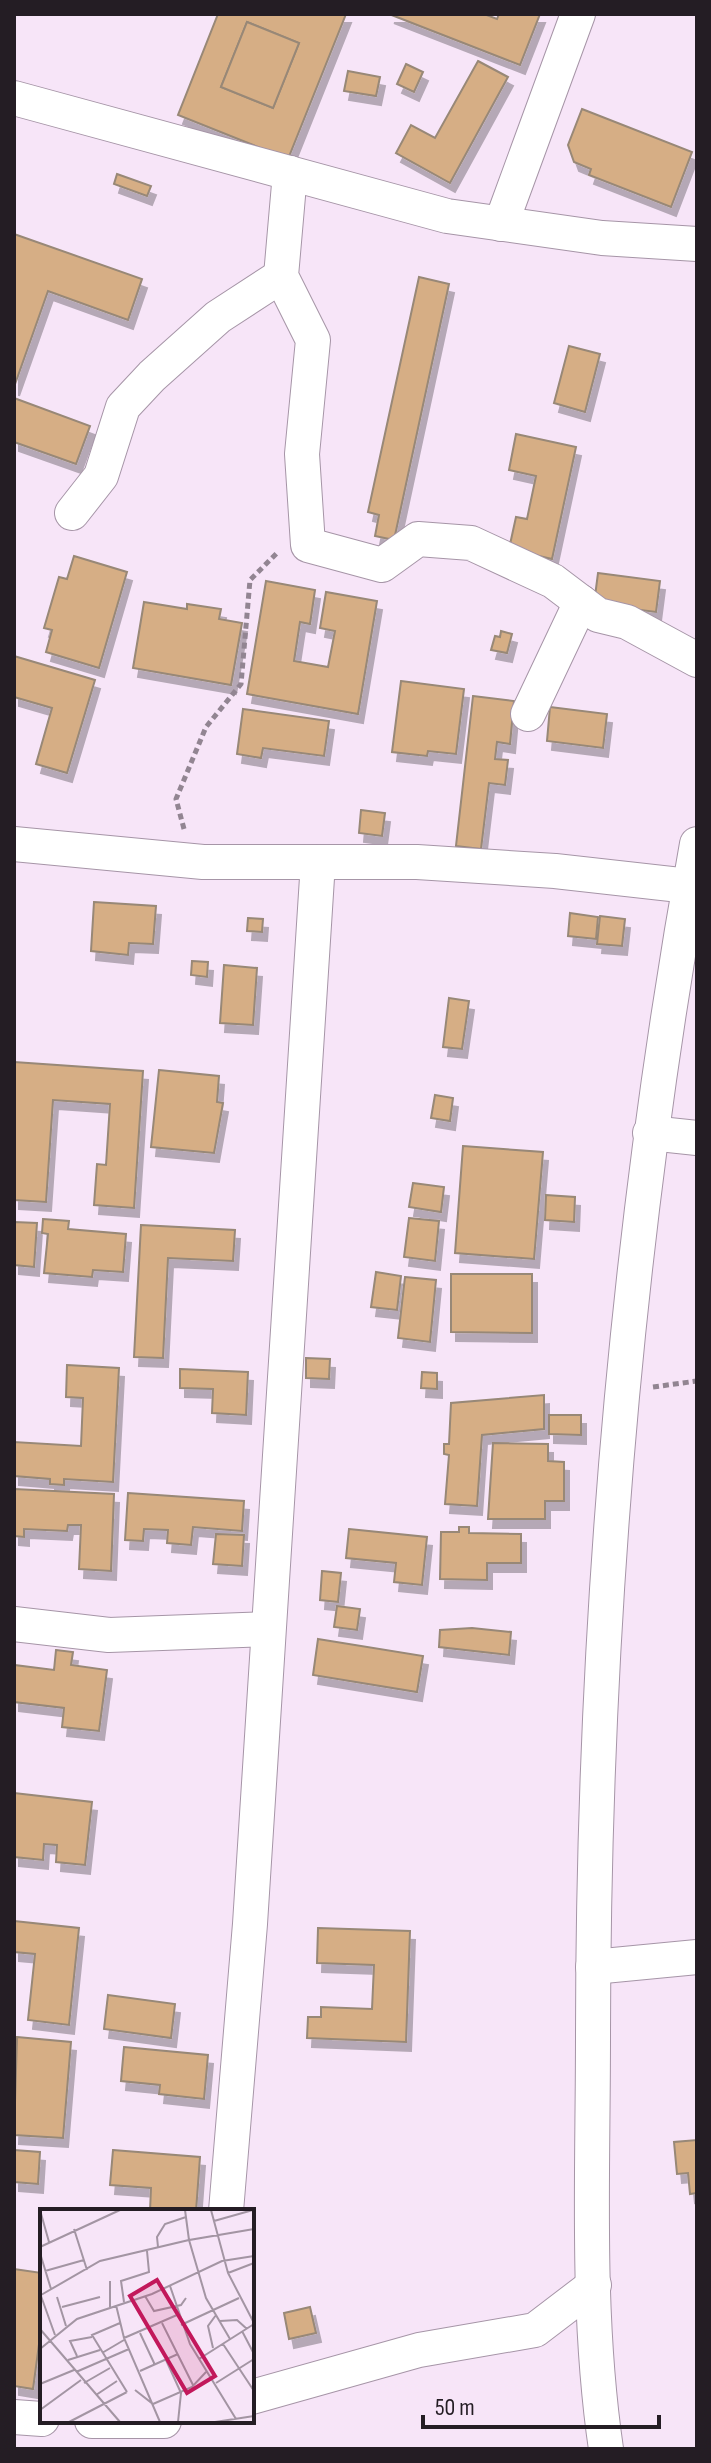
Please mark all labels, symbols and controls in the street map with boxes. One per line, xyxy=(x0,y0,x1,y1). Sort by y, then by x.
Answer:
inset map xyxy=(40,2209,254,2423)
scale bar xyxy=(423,2379,659,2429)
text: 50 m xyxy=(435,2393,475,2422)

